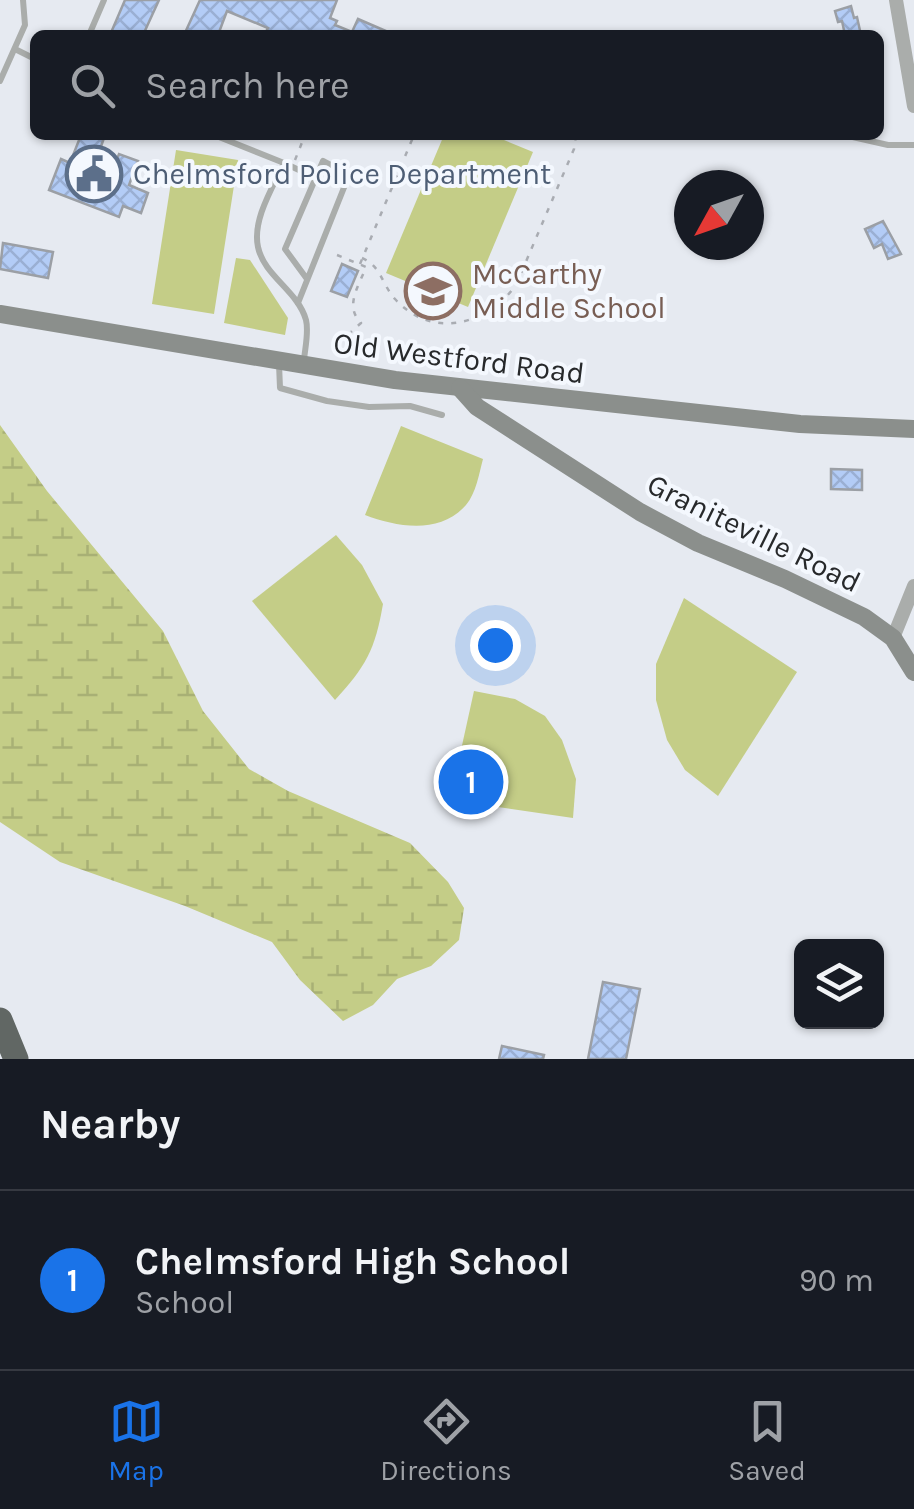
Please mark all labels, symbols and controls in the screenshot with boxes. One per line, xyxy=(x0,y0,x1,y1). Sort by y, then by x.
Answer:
search box xyxy=(30,30,884,140)
icon: search xyxy=(65,58,120,113)
text: Search here xyxy=(145,63,349,108)
public building icon: Chelmsford Police Department xyxy=(64,144,124,204)
place label: Chelmsford Police Department xyxy=(133,156,551,192)
north arrow xyxy=(674,170,764,260)
place label: McCarthy Middle School xyxy=(472,256,666,326)
school or university icon: McCarthy Middle School xyxy=(403,261,463,321)
street label: Old Westford Road xyxy=(332,325,586,391)
street label: Graniteville Road xyxy=(641,466,867,600)
your location xyxy=(470,620,521,671)
pin: 1 xyxy=(438,744,504,820)
map controls xyxy=(794,939,884,1029)
button: layers xyxy=(794,939,884,1029)
text: Nearby xyxy=(40,1099,180,1149)
text: Chelmsford High School xyxy=(135,1239,570,1284)
text: 1 xyxy=(67,1262,78,1299)
text: 90 m xyxy=(799,1262,874,1299)
text: School xyxy=(135,1284,234,1321)
tab: Map xyxy=(108,1394,164,1487)
tab: Directions xyxy=(380,1394,512,1487)
tab: Saved xyxy=(728,1394,806,1487)

